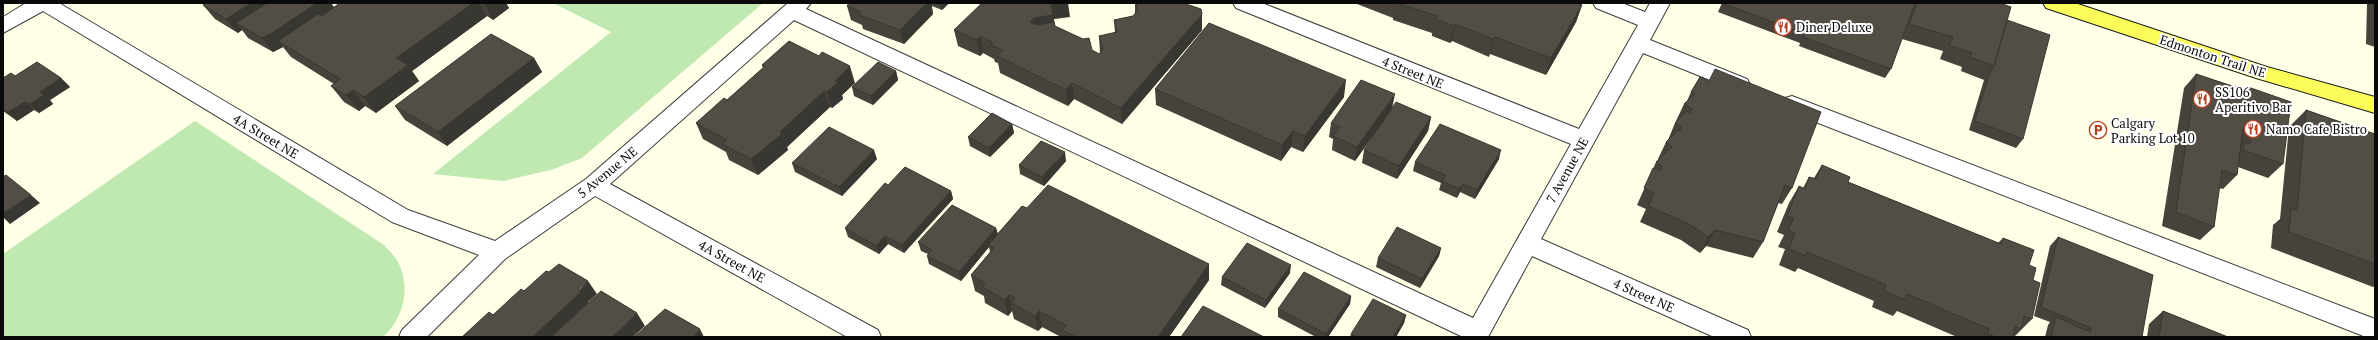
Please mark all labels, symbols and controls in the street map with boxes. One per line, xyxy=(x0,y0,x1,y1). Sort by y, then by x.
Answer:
restaurant icon: Diner Deluxe xyxy=(1773,17,1793,37)
place label: Diner Deluxe xyxy=(1796,18,1872,36)
street label: Edmonton Trail NE xyxy=(2157,30,2269,82)
street label: 4 Street NE xyxy=(1379,51,1447,93)
place label: SS106 Aperitivo Bar xyxy=(2215,83,2292,116)
restaurant icon: SS106 Aperitivo Bar xyxy=(2192,89,2212,109)
street label: 4A Street NE xyxy=(230,109,302,163)
place label: Calgary Parking Lot 10 xyxy=(2111,114,2195,147)
restaurant icon: Namo Cafe Bistro xyxy=(2243,119,2263,139)
parking icon: Calgary Parking Lot 10 xyxy=(2088,120,2108,140)
place label: Namo Cafe Bistro xyxy=(2266,120,2367,138)
street label: 7 Avenue NE xyxy=(1542,134,1592,206)
street label: 5 Avenue NE xyxy=(573,142,641,202)
street label: 4A Street NE xyxy=(695,235,769,287)
street label: 4 Street NE xyxy=(1611,274,1677,316)

